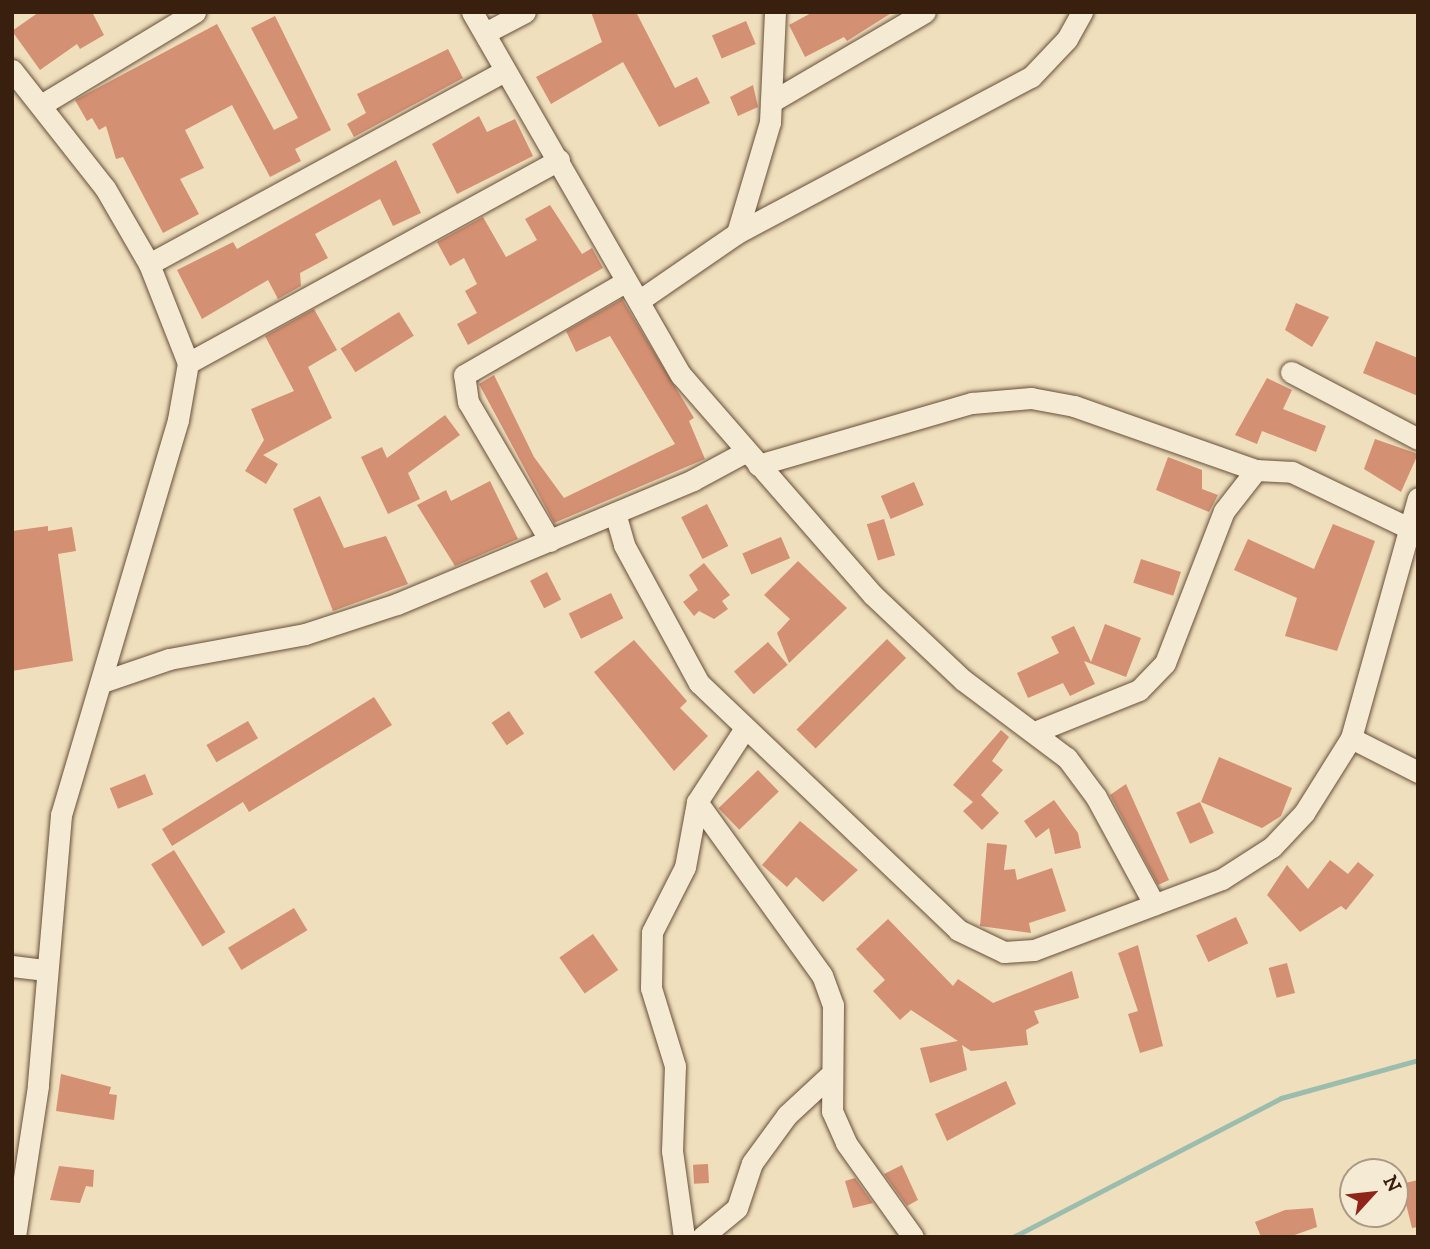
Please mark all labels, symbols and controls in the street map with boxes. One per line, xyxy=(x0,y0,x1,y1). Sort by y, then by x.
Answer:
north arrow xyxy=(1339,1158,1409,1228)
text: N xyxy=(1378,1172,1405,1196)

